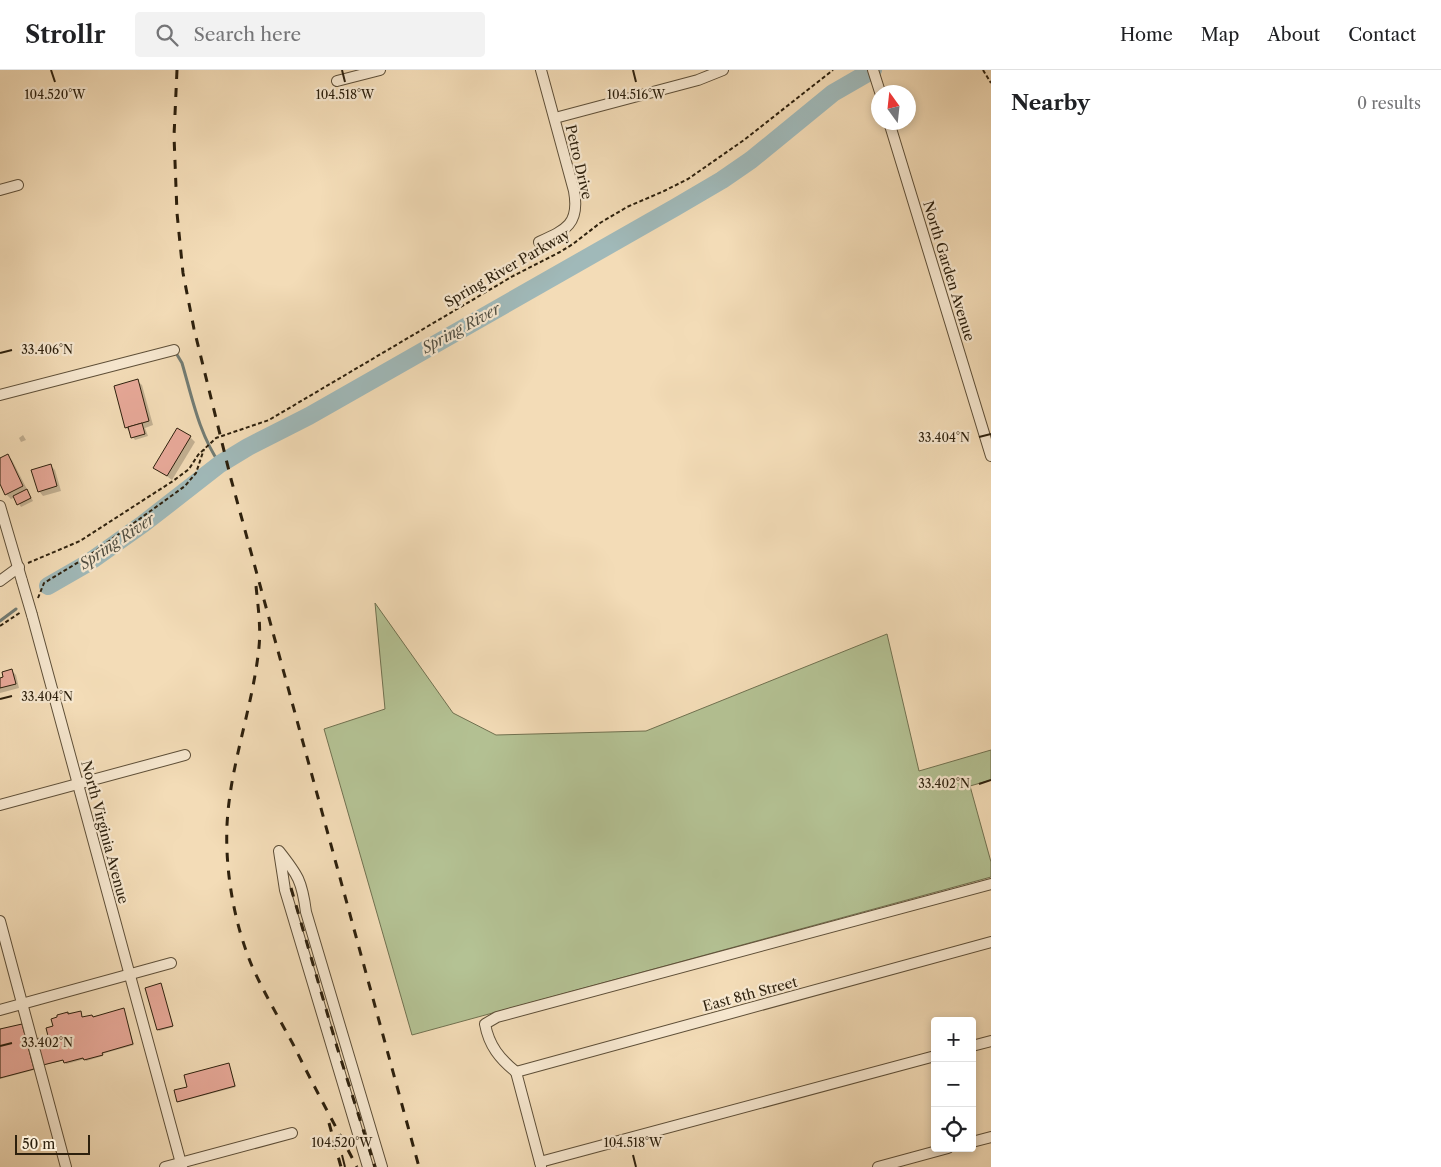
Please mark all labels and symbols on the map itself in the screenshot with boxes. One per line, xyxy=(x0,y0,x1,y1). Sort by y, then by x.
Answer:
north arrow xyxy=(871,85,916,130)
text: 104.520°W xyxy=(25,87,86,102)
text: 104.518°W xyxy=(316,87,375,102)
text: 104.516°W xyxy=(607,87,666,102)
street label: Petro Drive xyxy=(562,123,596,201)
street label: North Garden Avenue xyxy=(919,199,979,343)
street label: Spring River Parkway xyxy=(441,225,573,311)
water label: Spring River xyxy=(418,298,504,358)
text: 33.406°N xyxy=(21,342,73,357)
text: 33.404°N xyxy=(918,430,970,445)
water label: Spring River xyxy=(75,508,159,574)
text: 33.404°N xyxy=(21,689,73,704)
street label: North Virginia Avenue xyxy=(77,758,133,906)
text: 33.402°N xyxy=(918,776,970,791)
street label: East 8th Street xyxy=(701,973,799,1015)
text: 33.402°N xyxy=(21,1035,73,1050)
scale bar xyxy=(15,1132,90,1155)
text: 104.520°W xyxy=(312,1135,373,1150)
text: 104.518°W xyxy=(604,1135,663,1150)

